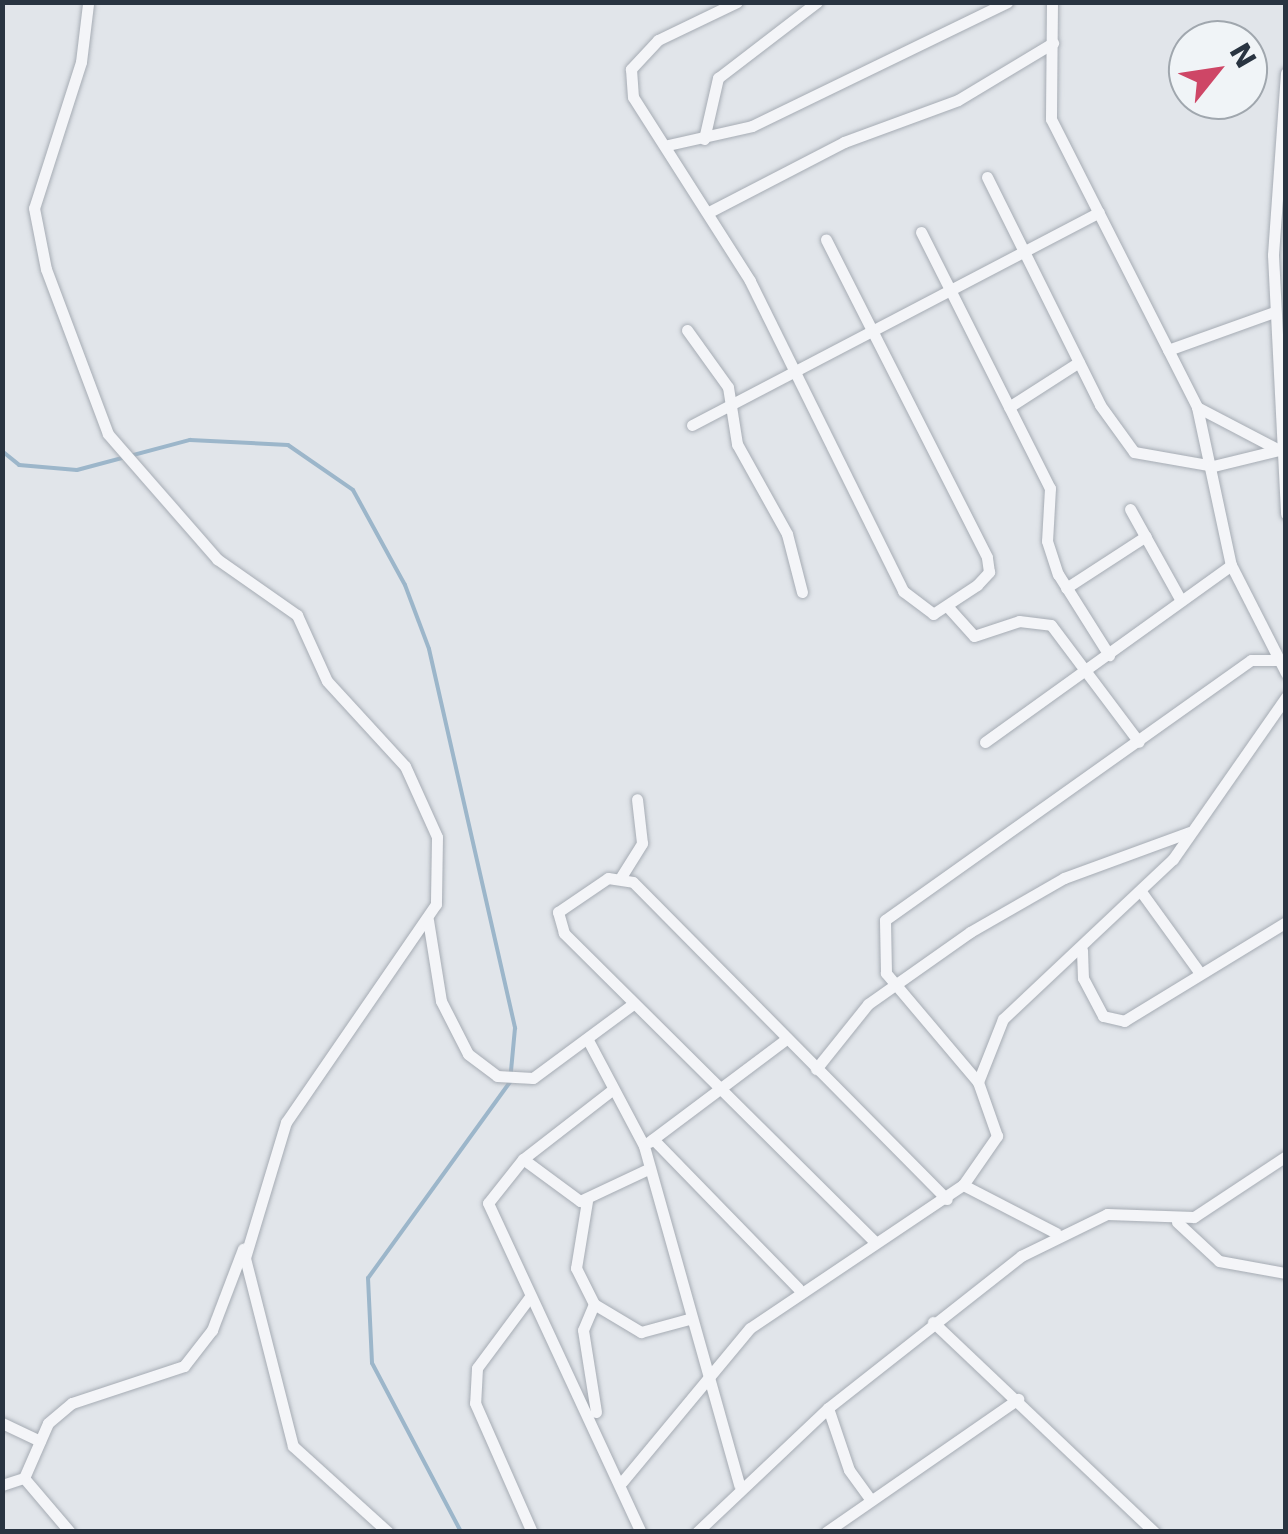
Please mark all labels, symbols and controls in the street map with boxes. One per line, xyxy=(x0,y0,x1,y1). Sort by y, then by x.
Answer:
north arrow xyxy=(1168,20,1268,120)
text: N xyxy=(1223,37,1263,74)

